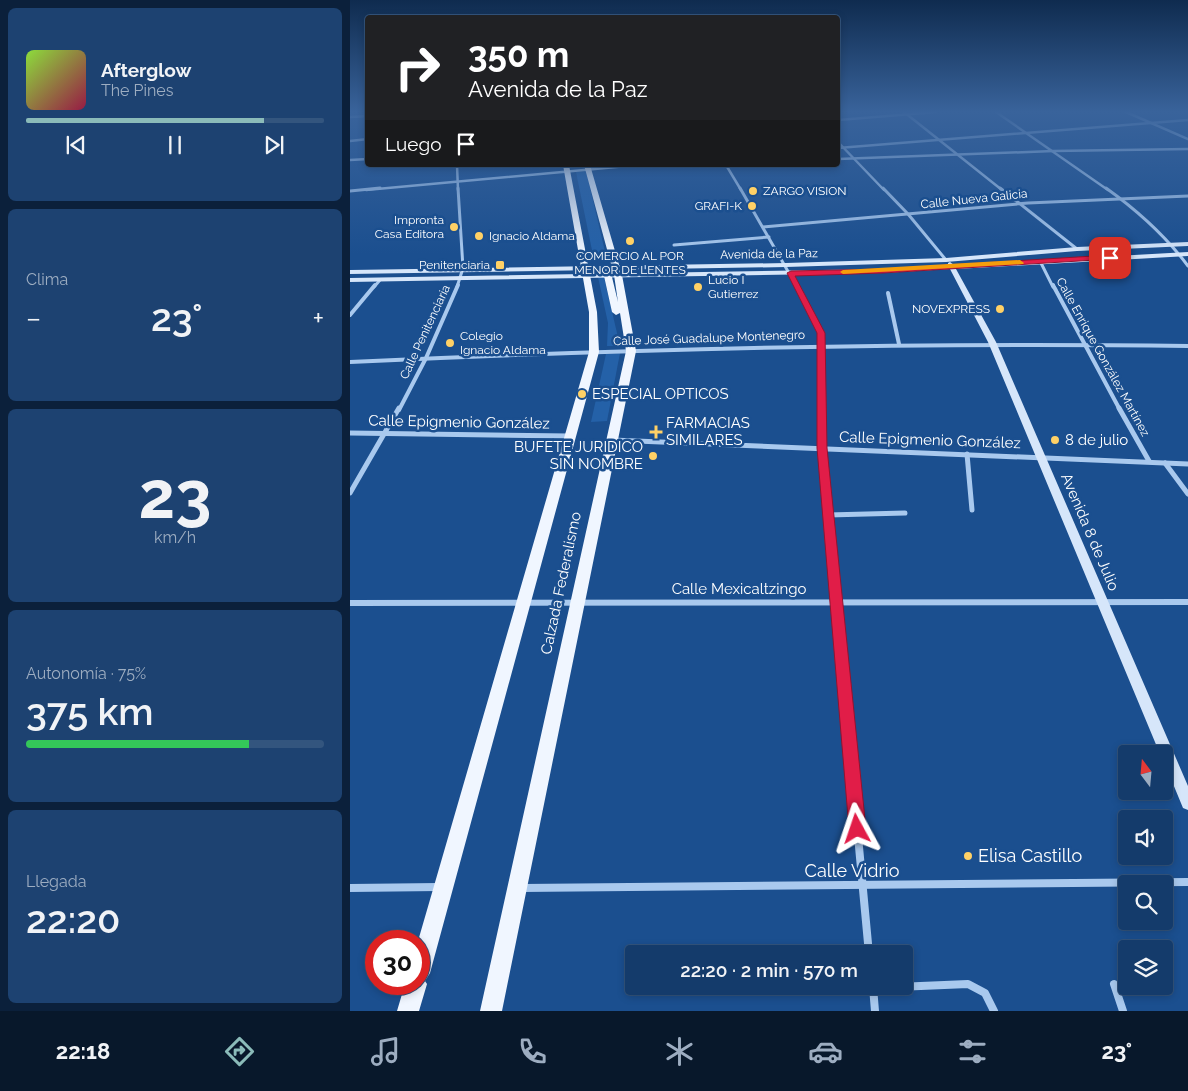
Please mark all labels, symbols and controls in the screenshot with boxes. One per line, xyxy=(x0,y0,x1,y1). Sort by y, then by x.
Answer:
text: 350 m xyxy=(468,34,569,75)
icon: right xyxy=(385,35,450,100)
text: Afterglow xyxy=(101,59,191,81)
text: Avenida de la Paz xyxy=(468,76,647,102)
text: The Pines xyxy=(101,81,173,100)
icon: arrive xyxy=(452,130,480,158)
icon: previous xyxy=(62,131,90,159)
icon: pause xyxy=(161,131,189,159)
icon: next xyxy=(260,131,288,159)
text: Luego xyxy=(385,133,442,155)
place label: ZARGO VISION xyxy=(763,184,846,198)
marker: ZARGO VISION xyxy=(747,185,759,197)
street label: Calle Nueva Galicia xyxy=(920,186,1028,212)
place label: GRAFI-K xyxy=(695,199,742,213)
marker: GRAFI-K xyxy=(746,200,758,212)
place label: Impronta Casa Editora xyxy=(375,213,444,241)
marker: Impronta Casa Editora xyxy=(448,221,460,233)
place label: Ignacio Aldama xyxy=(489,229,575,243)
marker: Ignacio Aldama xyxy=(473,230,485,242)
marker: COMERCIO AL POR MENOR DE LENTES xyxy=(624,235,636,247)
pin xyxy=(1089,237,1131,279)
icon: arrive xyxy=(1096,244,1124,272)
street label: Avenida de la Paz xyxy=(720,246,818,262)
place label: COMERCIO AL POR MENOR DE LENTES xyxy=(574,249,686,277)
place label: Penitenciaria xyxy=(419,258,490,272)
marker: Penitenciaria xyxy=(494,259,506,271)
text: Clima xyxy=(26,270,68,289)
place label: Lucio I Gutierrez xyxy=(708,273,759,301)
street label: Calle Enrique González Martínez xyxy=(1053,275,1153,439)
marker: Lucio I Gutierrez xyxy=(692,281,704,293)
street label: Calle Penitenciaria xyxy=(397,283,453,381)
text: 23° xyxy=(151,295,203,340)
text: − xyxy=(26,302,41,335)
text: + xyxy=(312,302,324,335)
place label: NOVEXPRESS xyxy=(912,302,990,316)
marker: NOVEXPRESS xyxy=(994,303,1006,315)
street label: Calle José Guadalupe Montenegro xyxy=(613,328,805,348)
place label: Colegio Ignacio Aldama xyxy=(460,329,546,357)
marker: Colegio Ignacio Aldama xyxy=(444,337,456,349)
place label: ESPECIAL OPTICOS xyxy=(592,385,729,403)
marker: ESPECIAL OPTICOS xyxy=(576,388,588,400)
street label: Calle Epigmenio González xyxy=(368,411,550,433)
place label: FARMACIAS SIMILARES xyxy=(666,414,750,449)
marker: FARMACIAS SIMILARES xyxy=(650,426,662,438)
street label: Calle Epigmenio González xyxy=(839,428,1021,452)
place label: 8 de julio xyxy=(1065,431,1128,449)
marker: 8 de julio xyxy=(1049,434,1061,446)
place label: BUFETE JURIDICO SIN NOMBRE xyxy=(514,438,643,473)
marker: BUFETE JURIDICO SIN NOMBRE xyxy=(647,450,659,462)
text: 23 xyxy=(139,457,211,533)
street label: Avenida 8 de Julio xyxy=(1057,470,1123,594)
street label: Calzada Federalismo xyxy=(537,510,585,656)
text: km/h xyxy=(154,528,196,547)
street label: Calle Mexicaltzingo xyxy=(672,580,806,598)
text: Autonomía · 75% xyxy=(26,664,146,683)
text: 375 km xyxy=(26,689,154,734)
north arrow xyxy=(1118,745,1172,800)
map controls xyxy=(1118,745,1173,995)
position arrow xyxy=(830,802,882,854)
button: sound xyxy=(1118,810,1173,865)
place label: Elisa Castillo xyxy=(978,845,1082,866)
marker: Elisa Castillo xyxy=(962,850,974,862)
street label: Calle Vidrio xyxy=(805,860,900,881)
text: Llegada xyxy=(26,872,86,891)
button: search xyxy=(1118,875,1173,930)
text: 22:20 xyxy=(26,897,120,942)
speed limit sign: 30 xyxy=(365,930,430,995)
button: layers xyxy=(1118,940,1173,995)
text: 22:20 · 2 min · 570 m xyxy=(680,959,858,981)
icon: directions xyxy=(222,1034,257,1069)
icon: music xyxy=(368,1034,403,1069)
icon: phone xyxy=(515,1034,550,1069)
icon: climate xyxy=(662,1034,697,1069)
icon: car xyxy=(808,1034,843,1069)
icon: filters xyxy=(955,1034,990,1069)
text: 22:18 xyxy=(56,1038,110,1064)
text: 23° xyxy=(1101,1038,1132,1064)

